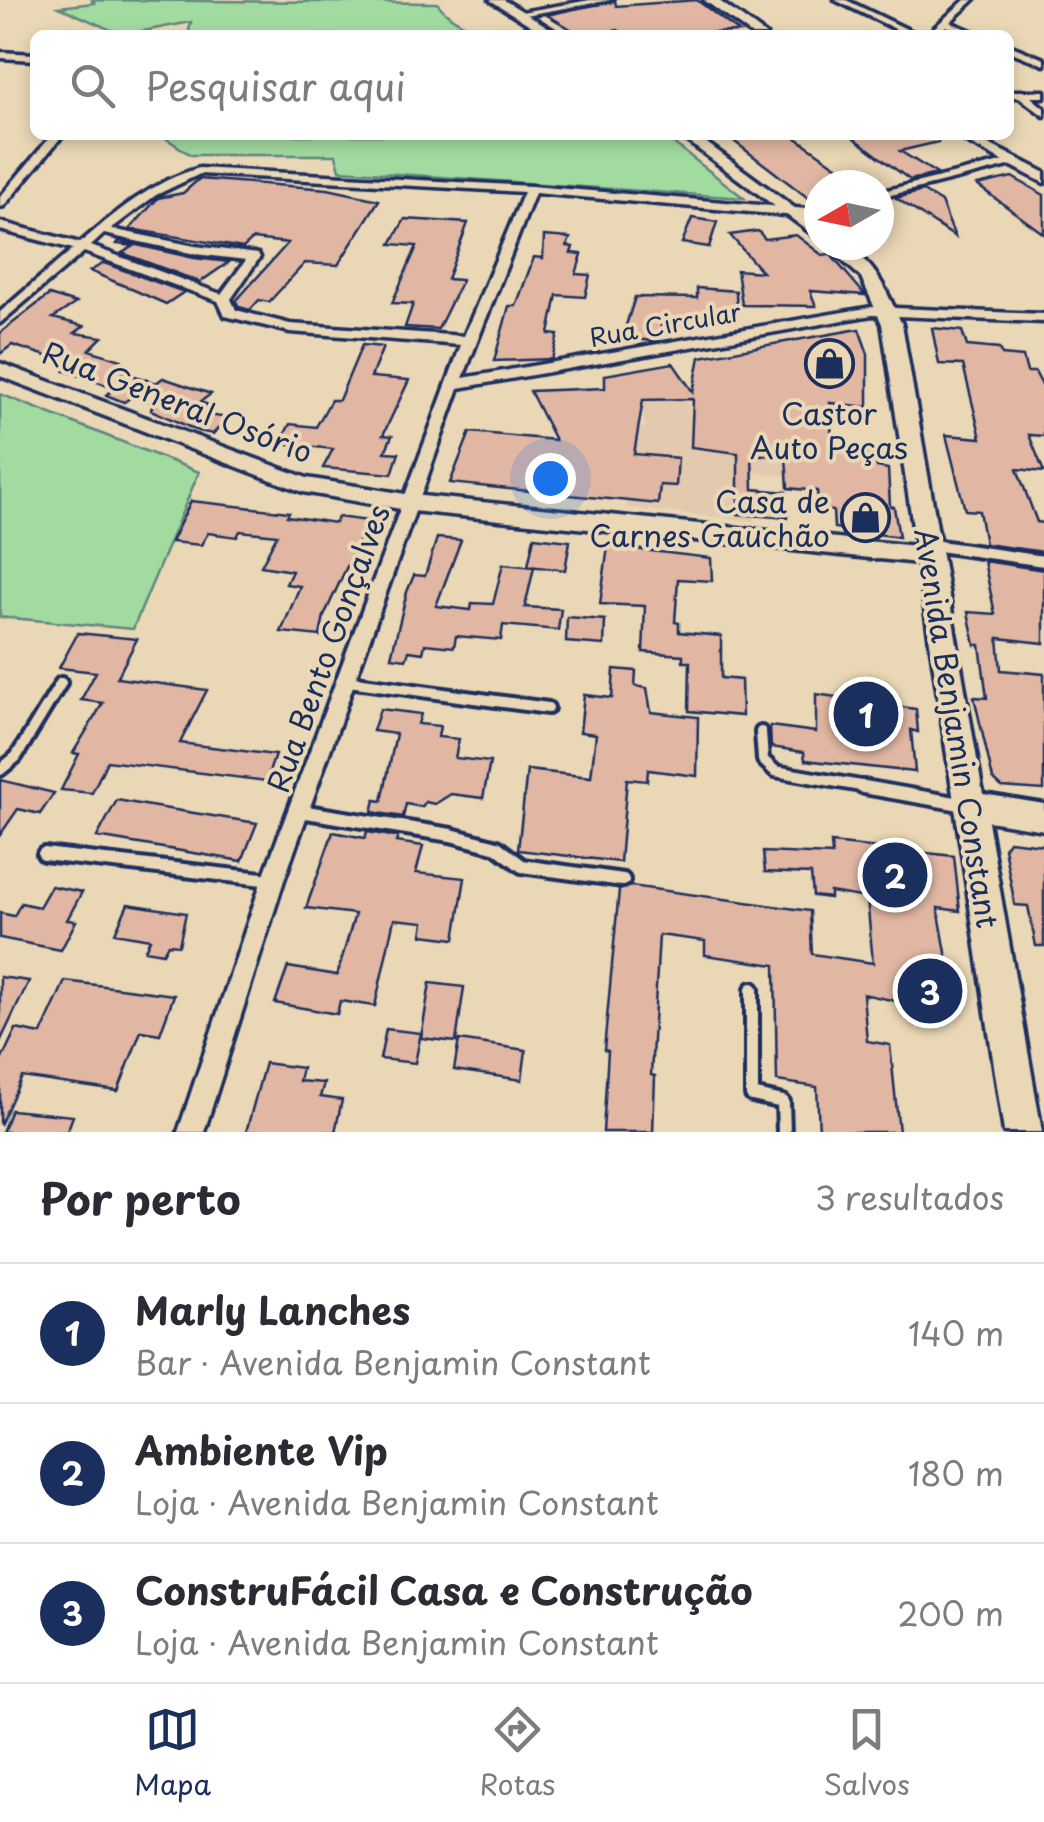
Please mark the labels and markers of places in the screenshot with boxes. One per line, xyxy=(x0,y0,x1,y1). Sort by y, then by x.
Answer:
shop icon: Castor Auto Peças xyxy=(803,337,855,389)
place label: Castor Auto Peças xyxy=(750,390,908,469)
place label: Casa de Carnes Gauchão xyxy=(589,478,830,557)
shop icon: Casa de Carnes Gauchão xyxy=(839,491,891,543)
pin: 1 xyxy=(834,676,898,752)
pin: 2 xyxy=(862,838,928,912)
pin: 3 xyxy=(898,954,962,1028)

